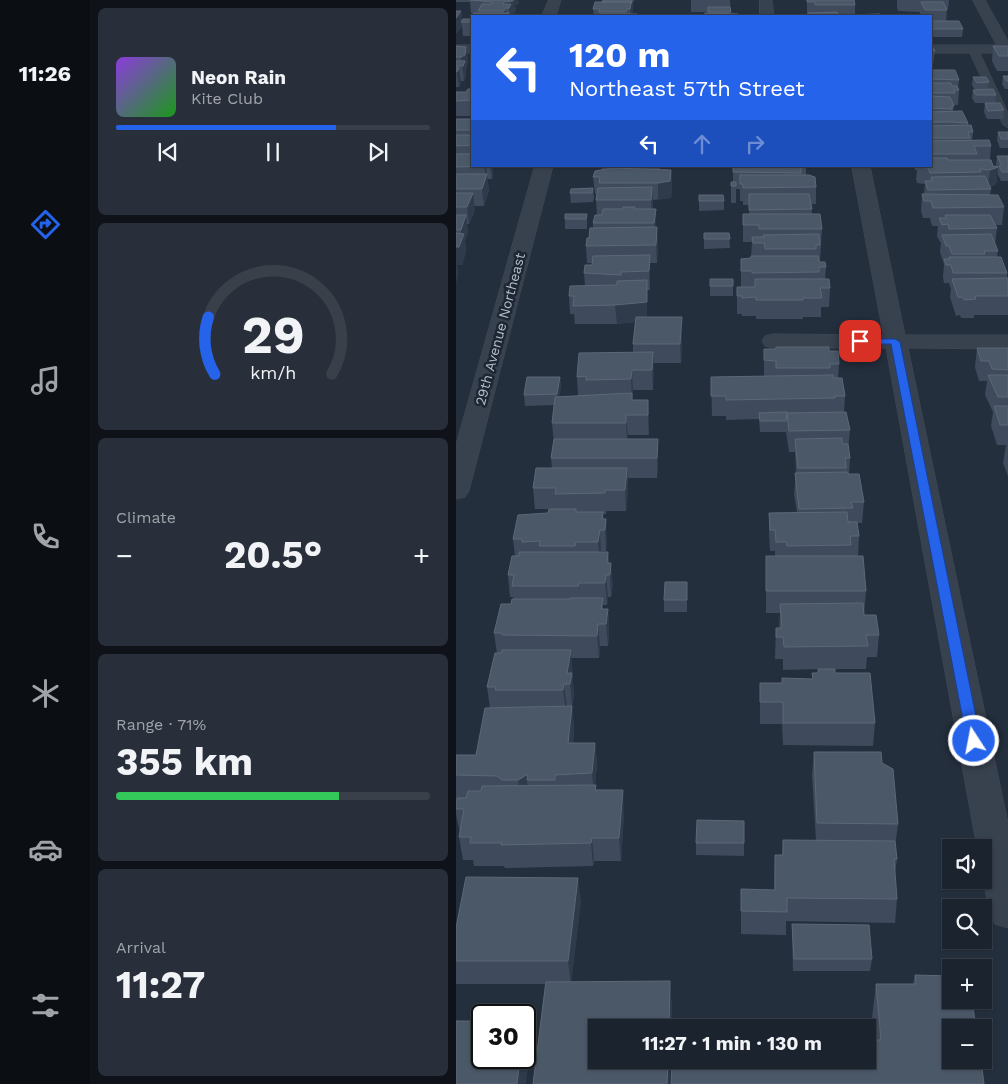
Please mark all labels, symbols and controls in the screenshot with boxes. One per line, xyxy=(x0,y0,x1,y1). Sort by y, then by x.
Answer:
text: 120 m xyxy=(569,34,670,76)
icon: left xyxy=(486,35,551,100)
text: 11:26 xyxy=(19,61,71,86)
text: Neon Rain xyxy=(191,66,286,89)
text: Northeast 57th Street xyxy=(569,76,805,101)
text: Kite Club xyxy=(191,89,263,108)
icon: left xyxy=(635,130,663,158)
icon: ahead xyxy=(688,130,716,158)
icon: right xyxy=(741,130,769,158)
icon: previous xyxy=(154,138,182,166)
icon: pause xyxy=(259,138,287,166)
icon: next xyxy=(364,138,392,166)
icon: directions xyxy=(28,207,63,242)
street label: 29th Avenue Northeast xyxy=(472,251,528,407)
text: 29 xyxy=(241,305,305,366)
pin xyxy=(839,320,881,362)
icon: arrive xyxy=(846,327,874,355)
text: km/h xyxy=(250,362,296,383)
icon: music xyxy=(28,363,63,398)
text: Climate xyxy=(116,508,176,527)
icon: phone xyxy=(28,519,63,554)
text: 20.5° xyxy=(224,533,322,577)
text: − xyxy=(116,539,133,572)
text: + xyxy=(413,539,430,572)
icon: climate xyxy=(28,676,63,711)
position arrow xyxy=(947,714,999,766)
text: Range · 71% xyxy=(116,715,206,734)
text: 355 km xyxy=(116,740,253,784)
icon: car xyxy=(28,832,63,867)
map controls xyxy=(942,839,992,1069)
button: sound xyxy=(942,839,992,889)
button: search xyxy=(942,899,992,949)
text: Arrival xyxy=(116,938,166,957)
button: + xyxy=(942,959,992,1009)
text: 11:27 xyxy=(116,963,205,1007)
icon: filters xyxy=(28,988,63,1023)
speed limit sign: 30 xyxy=(471,1004,536,1069)
button: − xyxy=(942,1019,992,1069)
text: 11:27 · 1 min · 130 m xyxy=(642,1032,822,1055)

